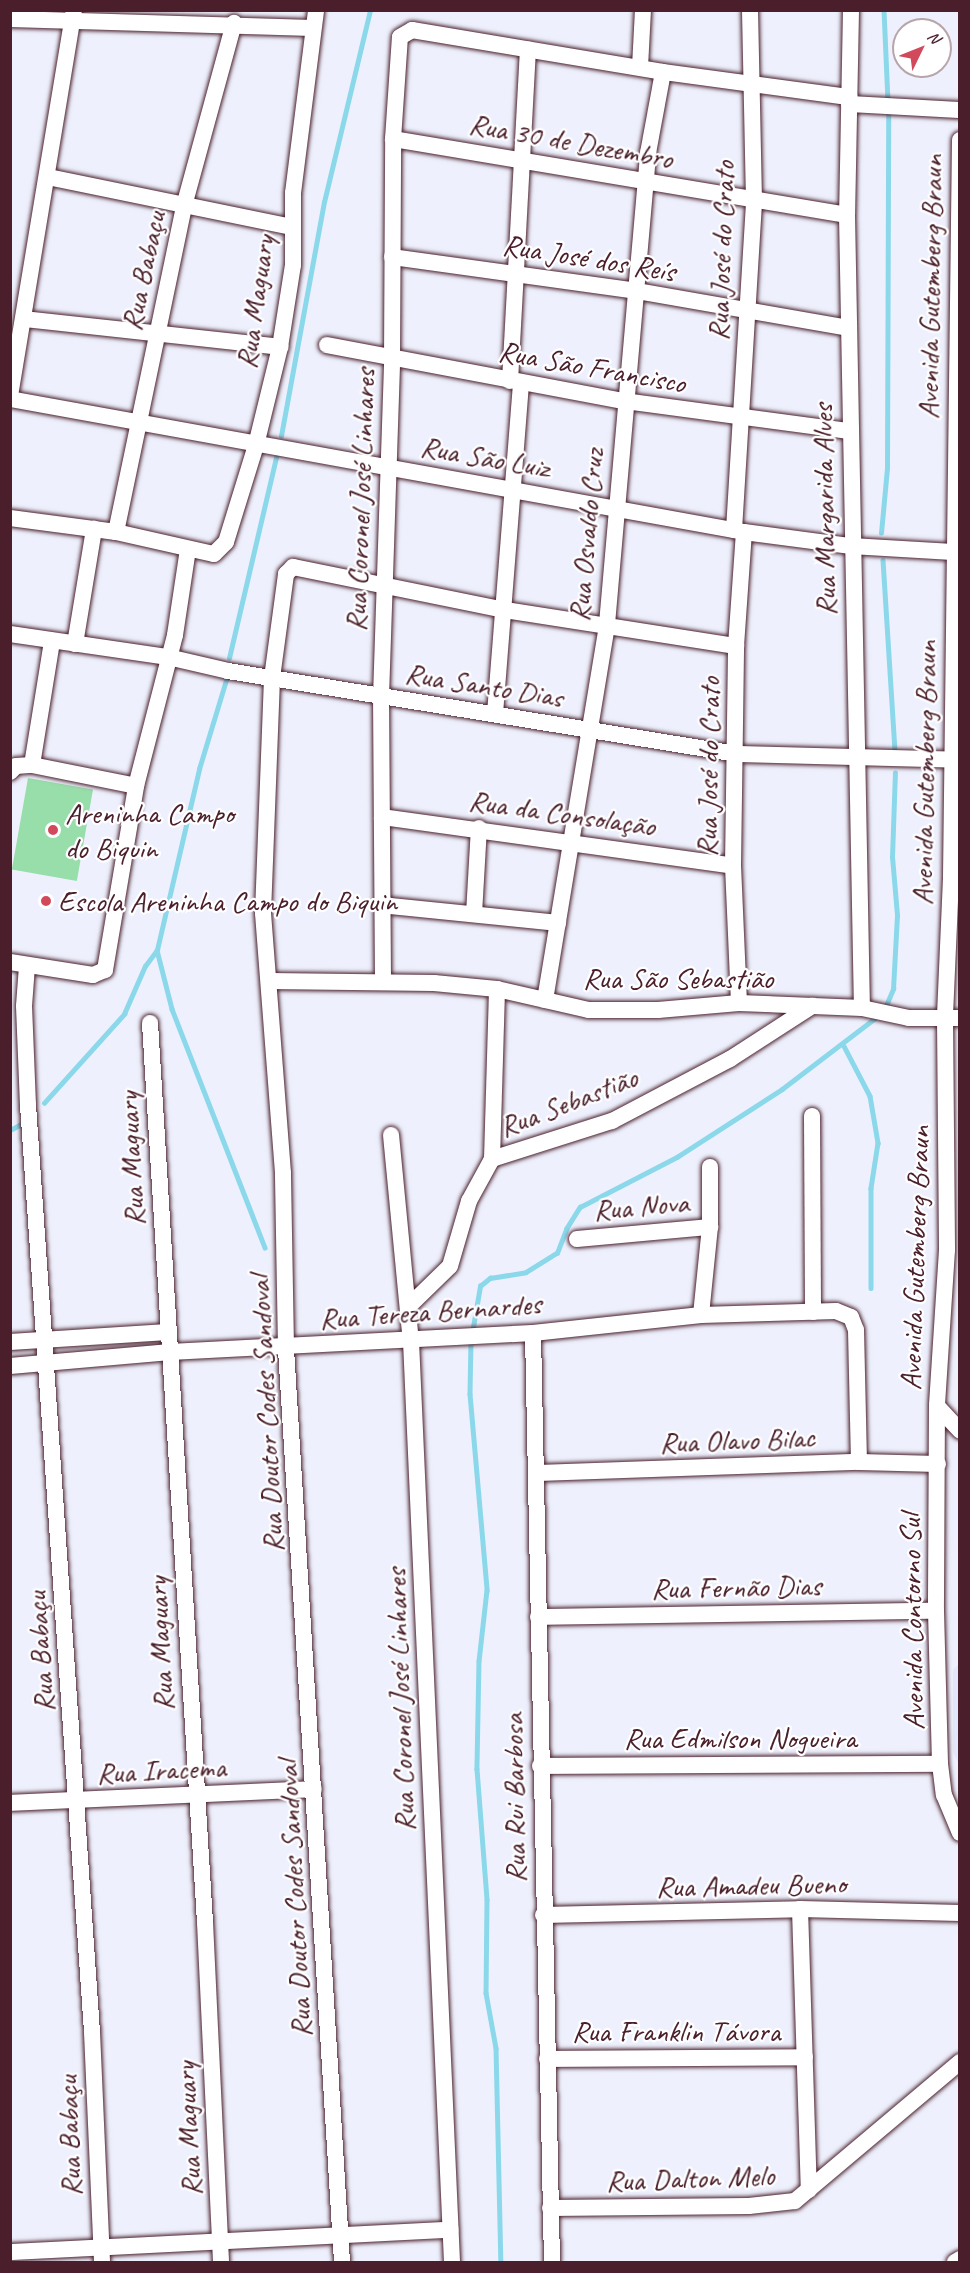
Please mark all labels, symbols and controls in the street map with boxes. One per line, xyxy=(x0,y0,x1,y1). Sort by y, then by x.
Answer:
north arrow xyxy=(892,18,952,78)
text: N xyxy=(923,27,944,48)
street label: Rua 30 de Dezembro xyxy=(465,105,677,177)
street label: Avenida Gutemberg Braun xyxy=(910,155,950,419)
street label: Rua José do Crato xyxy=(700,160,742,342)
street label: Rua Babaçu xyxy=(113,208,173,334)
street label: Rua José dos Reís xyxy=(500,227,678,289)
street label: Rua Maguary xyxy=(228,232,282,372)
street label: Rua São Francisco xyxy=(495,333,689,401)
street label: Rua Coronel José Linhares xyxy=(337,368,383,632)
street label: Rua Margarida Alves xyxy=(804,404,844,616)
street label: Rua São Luiz xyxy=(418,428,552,486)
street label: Rua Osvaldo Cruz xyxy=(560,447,612,623)
street label: Avenida Gutemberg Braun xyxy=(904,641,944,905)
street label: Rua Santo Dias xyxy=(402,655,566,715)
street label: Rua José do Crato xyxy=(688,677,728,857)
street label: Rua da Consolação xyxy=(466,782,658,844)
place label: Areninha Campo do Biquin xyxy=(65,795,232,866)
marker: Areninha Campo do Biquin xyxy=(46,823,60,837)
place label: Escola Areninha Campo do Biquin xyxy=(58,883,397,919)
marker: Escola Areninha Campo do Biquin xyxy=(39,894,53,908)
street label: Rua São Sebastião xyxy=(583,960,773,996)
street label: Rua Sebastião xyxy=(494,1059,642,1145)
street label: Rua Maguary xyxy=(109,1090,153,1228)
street label: Avenida Gutemberg Braun xyxy=(892,1125,938,1391)
street label: Rua Nova xyxy=(591,1184,691,1228)
street label: Rua Doutor Codes Sandoval xyxy=(241,1274,291,1554)
street label: Rua Tereza Bernardes xyxy=(319,1285,541,1337)
street label: Rua Olavo Bilac xyxy=(658,1419,816,1461)
street label: Avenida Contorno Sul xyxy=(892,1513,932,1731)
street label: Rua Coronel José Linhares xyxy=(377,1568,423,1832)
street label: Rua Fernão Dias xyxy=(651,1568,821,1606)
street label: Rua Maguary xyxy=(138,1575,182,1713)
street label: Rua Babaçu xyxy=(18,1590,62,1714)
street label: Rua Rui Barbosa xyxy=(495,1712,533,1884)
street label: Rua Edmilson Nogueira xyxy=(624,1720,856,1756)
street label: Rua Iracema xyxy=(95,1749,227,1791)
street label: Rua Doutor Codes Sandoval xyxy=(269,1759,319,2039)
street label: Rua Amadeu Bueno xyxy=(655,1865,847,1905)
street label: Rua Franklin Távora xyxy=(572,2013,780,2049)
street label: Rua Maguary xyxy=(166,2060,210,2198)
street label: Rua Babaçu xyxy=(49,2075,89,2197)
street label: Rua Dalton Melo xyxy=(605,2157,775,2199)

